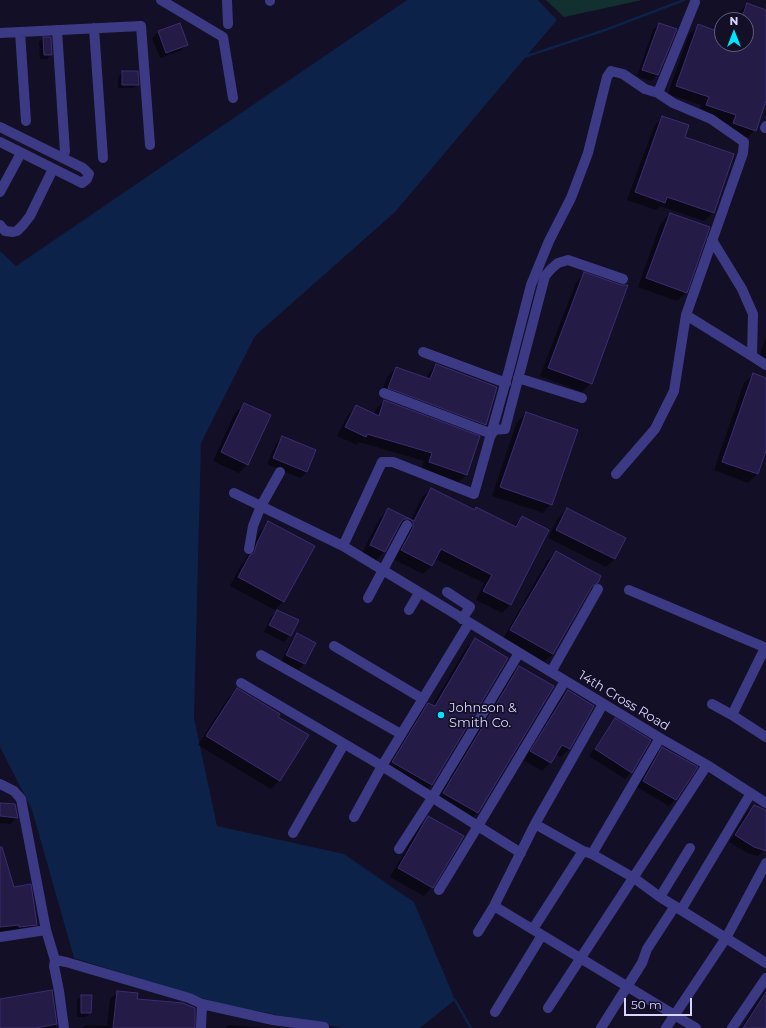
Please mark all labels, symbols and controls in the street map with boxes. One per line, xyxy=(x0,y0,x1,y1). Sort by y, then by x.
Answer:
north arrow xyxy=(714,12,754,52)
text: N xyxy=(730,14,738,28)
street label: 14th Cross Road xyxy=(576,668,672,734)
place label: Johnson & Smith Co. xyxy=(449,700,517,731)
marker: Johnson & Smith Co. xyxy=(436,710,446,720)
scale bar xyxy=(626,990,694,1016)
text: 50 m xyxy=(631,997,662,1012)

